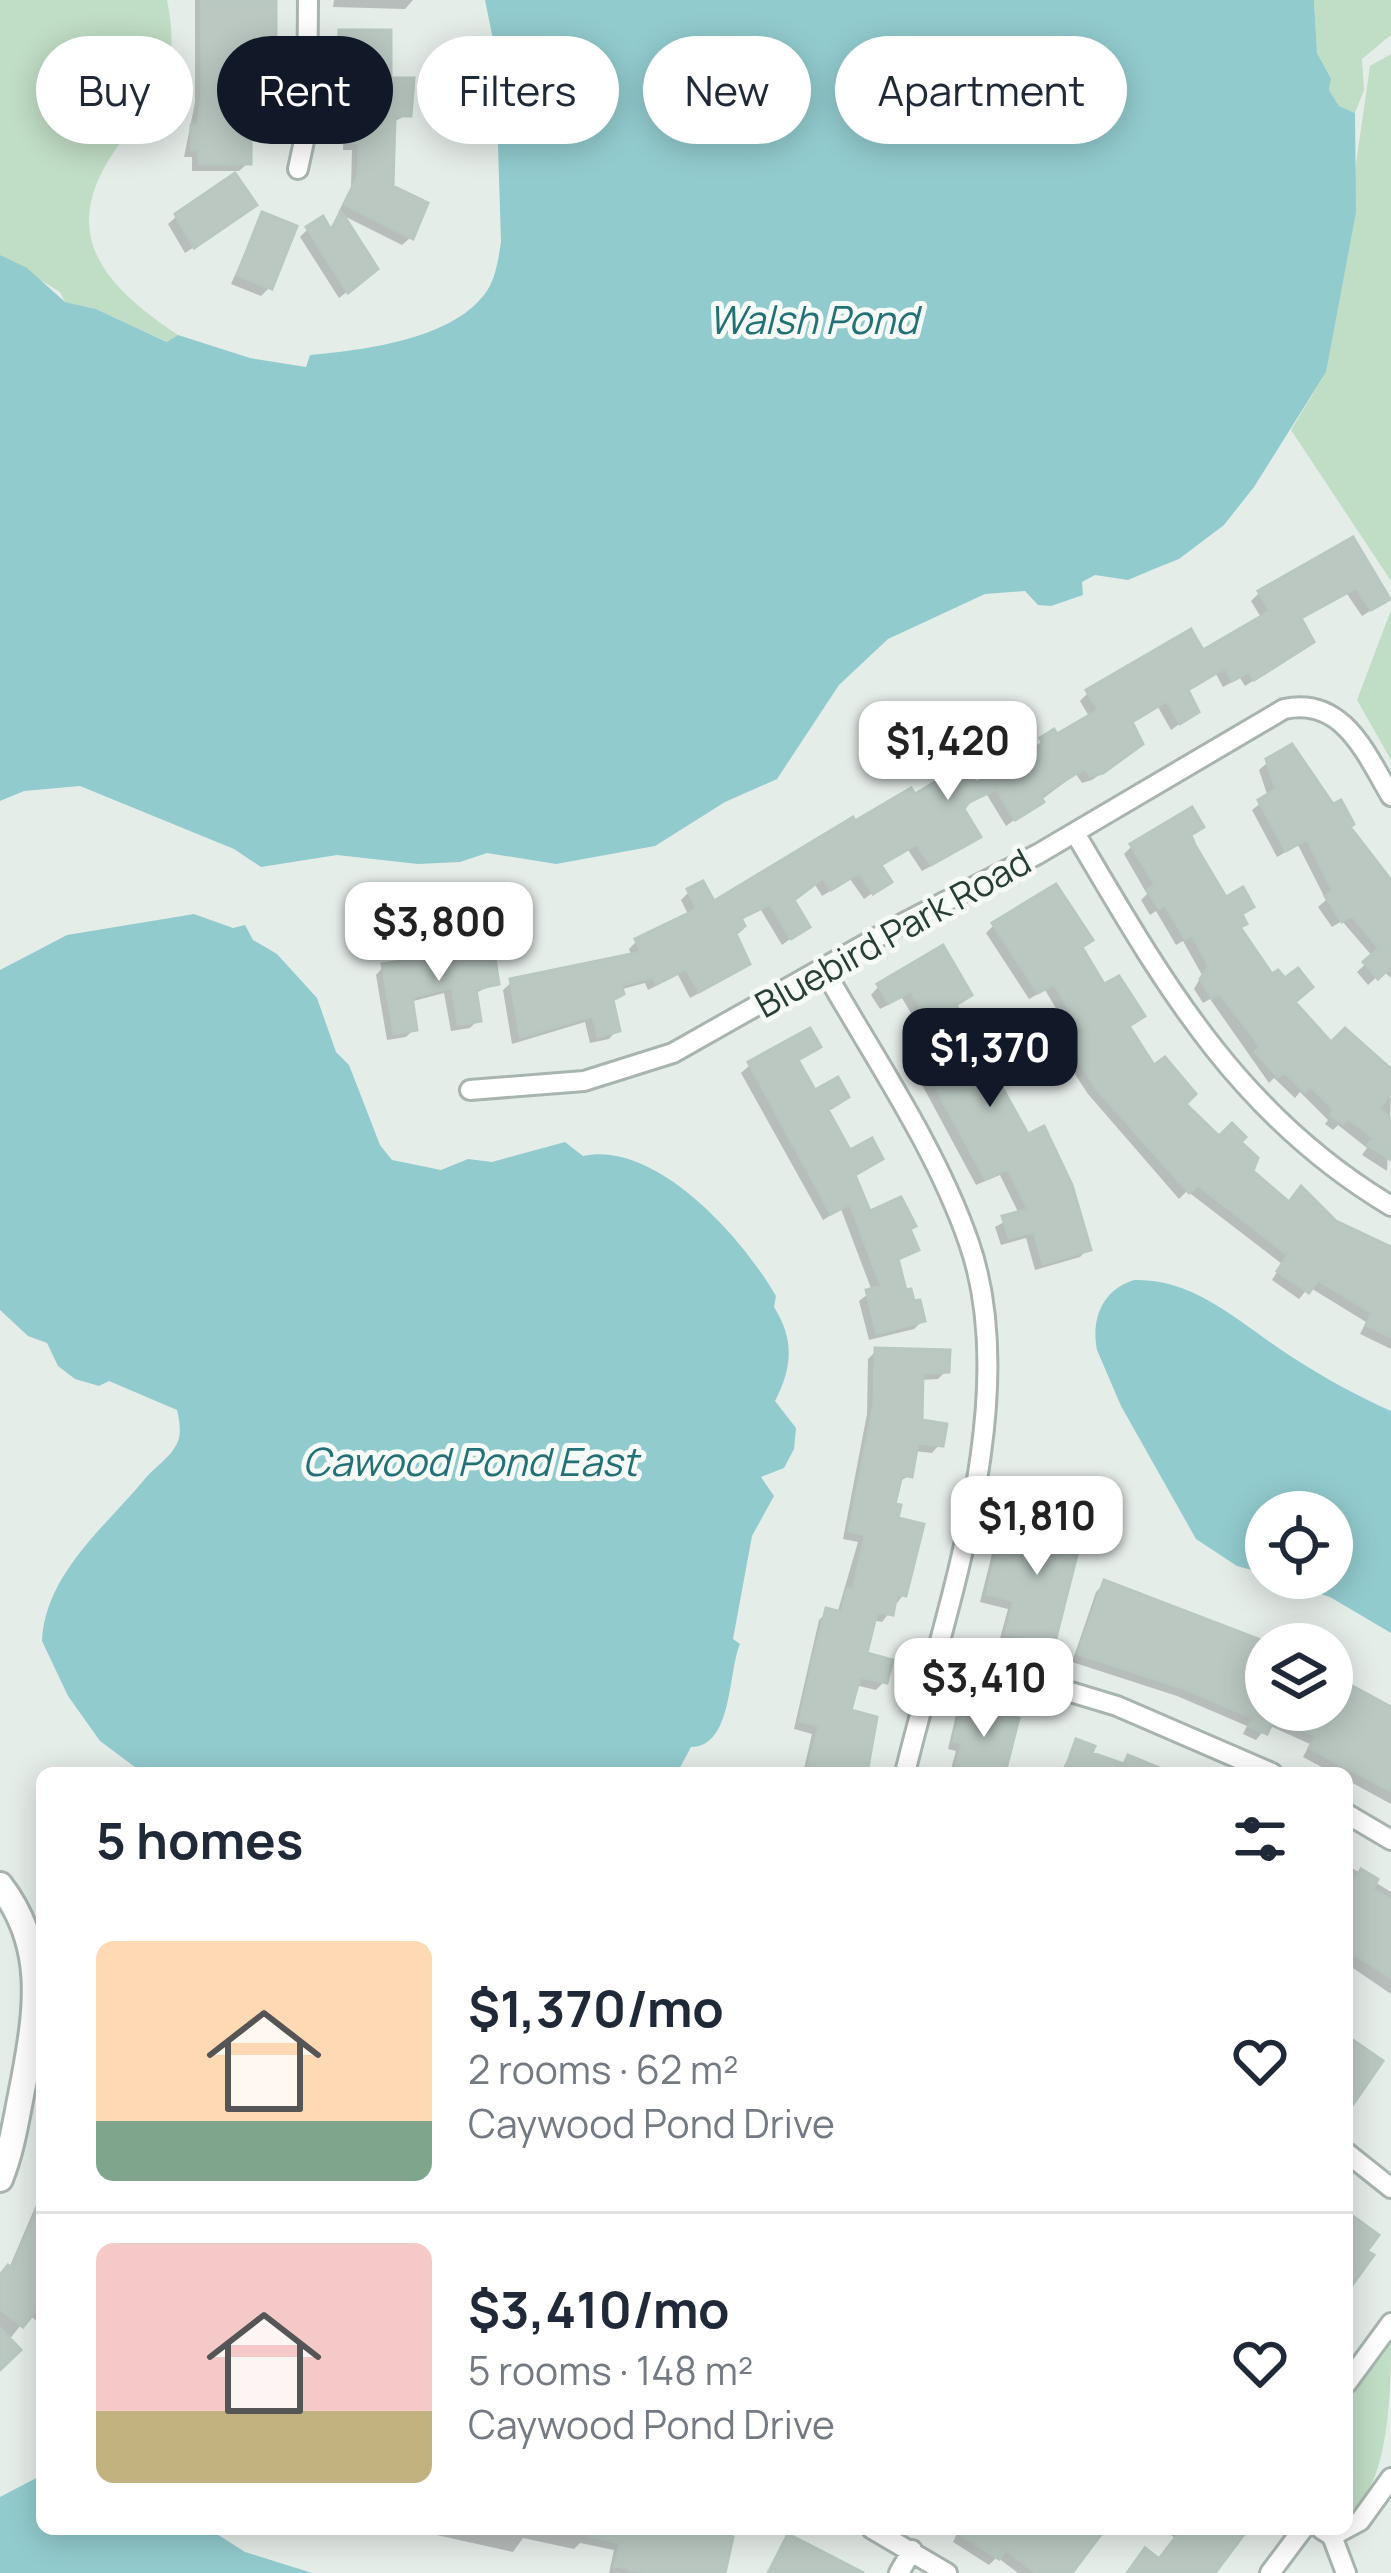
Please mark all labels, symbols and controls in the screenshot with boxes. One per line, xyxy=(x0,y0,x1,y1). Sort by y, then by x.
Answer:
chip: Buy xyxy=(36,36,193,144)
chip: Rent xyxy=(217,36,393,144)
chip: Filters xyxy=(417,36,619,144)
chip: New xyxy=(643,36,811,144)
chip: Apartment xyxy=(835,36,1127,144)
water label: Walsh Pond xyxy=(708,292,923,346)
pin: $1,420 xyxy=(850,701,1046,803)
text: $1,420 xyxy=(886,713,1010,767)
street label: Bluebird Park Road xyxy=(746,836,1039,1029)
pin: $3,800 xyxy=(341,882,537,984)
text: $3,800 xyxy=(372,894,506,948)
pin: $1,370 xyxy=(892,1008,1088,1110)
text: $1,370 xyxy=(930,1020,1051,1074)
water label: Cawood Pond East xyxy=(302,1434,642,1488)
pin: $1,810 xyxy=(939,1476,1135,1578)
text: $1,810 xyxy=(978,1488,1096,1542)
map controls xyxy=(1245,1491,1353,1731)
button: locate xyxy=(1245,1491,1353,1599)
button: layers xyxy=(1245,1623,1353,1731)
pin: $3,410 xyxy=(886,1638,1082,1740)
text: $3,410 xyxy=(921,1650,1047,1704)
text: 5 homes xyxy=(96,1805,303,1874)
icon: filters xyxy=(1227,1806,1293,1872)
text: $1,370/mo xyxy=(468,1973,724,2042)
icon: home xyxy=(192,1989,336,2133)
icon: heart xyxy=(1227,2028,1293,2094)
text: 2 rooms · 62 m² xyxy=(468,2042,739,2096)
text: Caywood Pond Drive xyxy=(468,2096,835,2150)
text: $3,410/mo xyxy=(468,2274,730,2343)
icon: home xyxy=(192,2291,336,2435)
icon: heart xyxy=(1227,2330,1293,2396)
text: 5 rooms · 148 m² xyxy=(468,2343,753,2397)
text: Caywood Pond Drive xyxy=(468,2397,835,2451)

